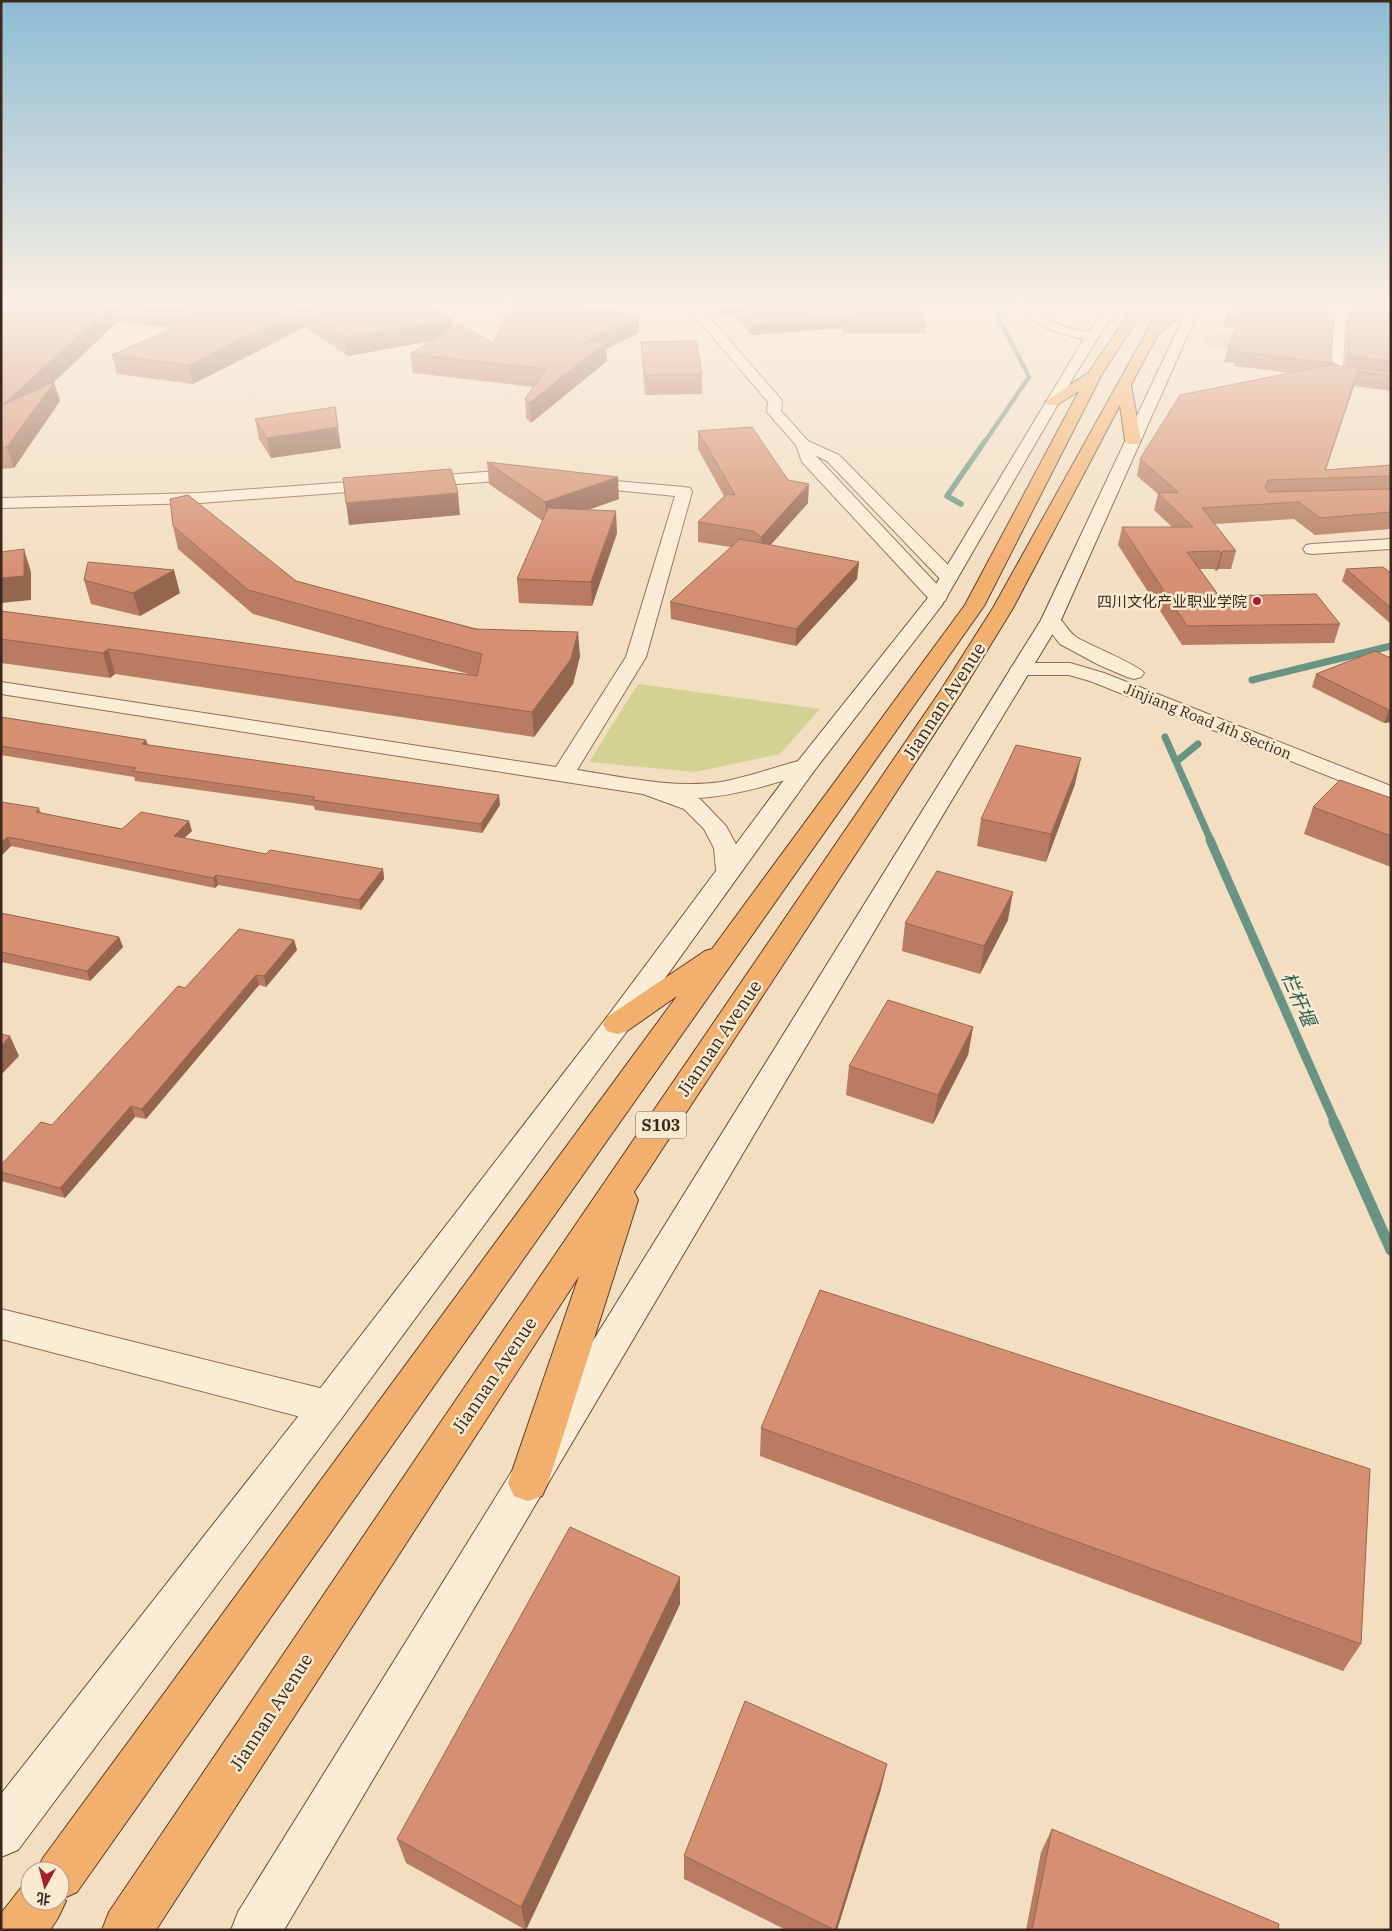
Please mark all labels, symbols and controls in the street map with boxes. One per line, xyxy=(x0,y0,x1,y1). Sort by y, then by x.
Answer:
place label: 四川文化产业职业学院 xyxy=(1097,592,1247,611)
marker: 四川文化产业职业学院 xyxy=(1251,595,1263,607)
street label: Jiannan Avenue xyxy=(897,638,991,764)
street label: Jinjiang Road 4th Section xyxy=(1121,679,1295,763)
water label: 栏杆堰 xyxy=(1276,968,1323,1033)
street label: Jiannan Avenue xyxy=(672,975,766,1101)
road number: S103 xyxy=(636,1112,686,1138)
street label: Jiannan Avenue xyxy=(447,1312,541,1438)
street label: Jiannan Avenue xyxy=(224,1649,318,1775)
north arrow xyxy=(20,1861,70,1911)
text: 北 xyxy=(35,1889,51,1909)

